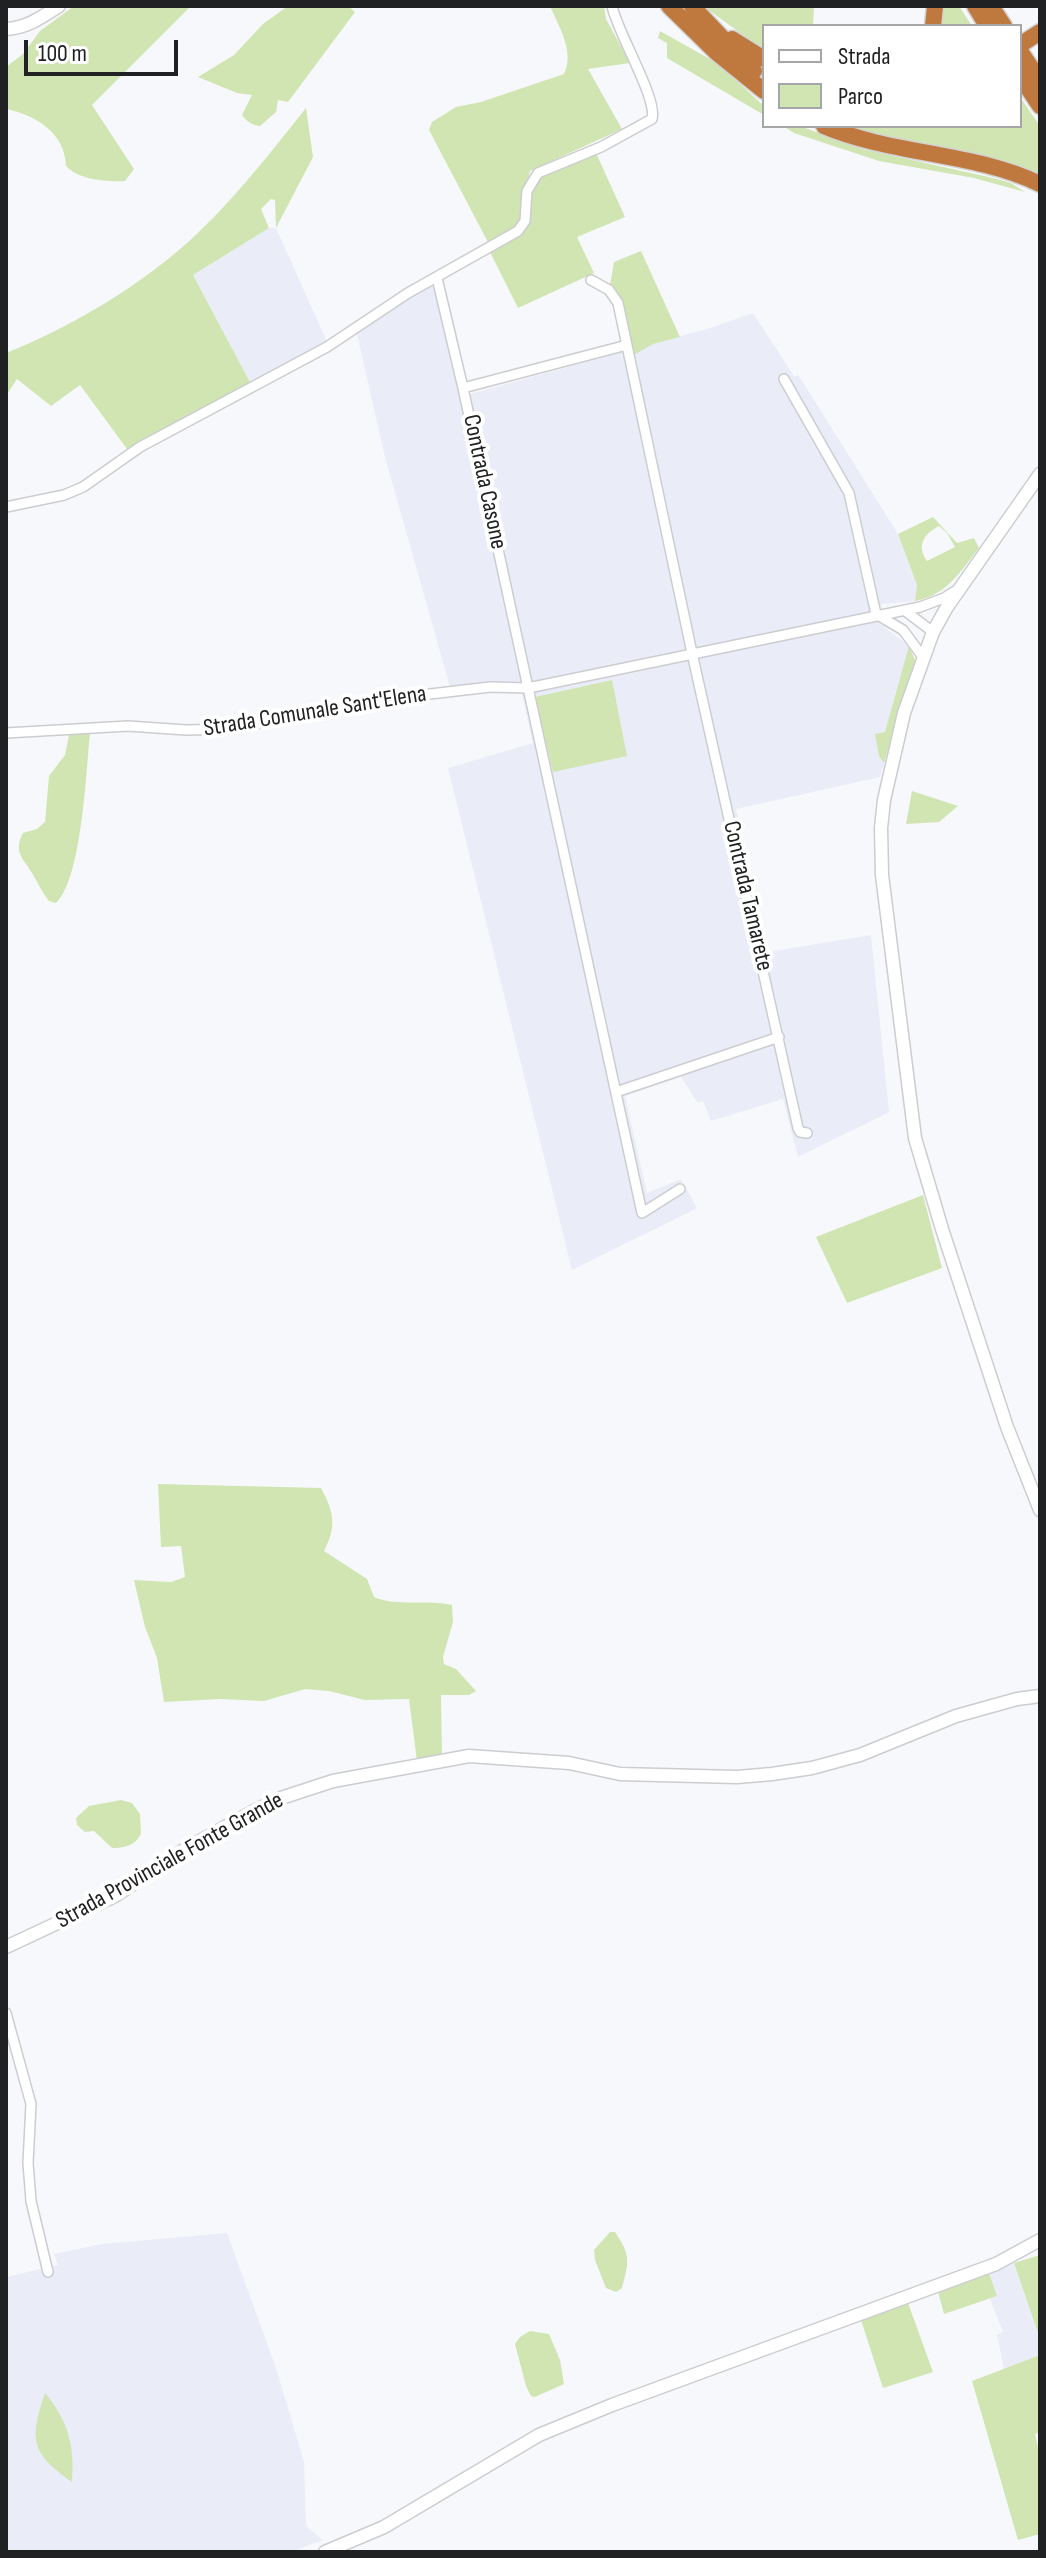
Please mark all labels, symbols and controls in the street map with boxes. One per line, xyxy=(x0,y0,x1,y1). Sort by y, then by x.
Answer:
scale bar xyxy=(28,24,182,74)
legend xyxy=(762,24,1022,128)
text: 100 m xyxy=(38,39,87,68)
text: Strada xyxy=(838,42,891,71)
text: Parco xyxy=(838,82,883,111)
street label: Contrada Casone xyxy=(456,412,512,552)
street label: Strada Comunale Sant'Elena xyxy=(202,680,428,744)
street label: Contrada Tamarete xyxy=(716,818,778,974)
street label: Strada Provinciale Fonte Grande xyxy=(51,1786,289,1936)

